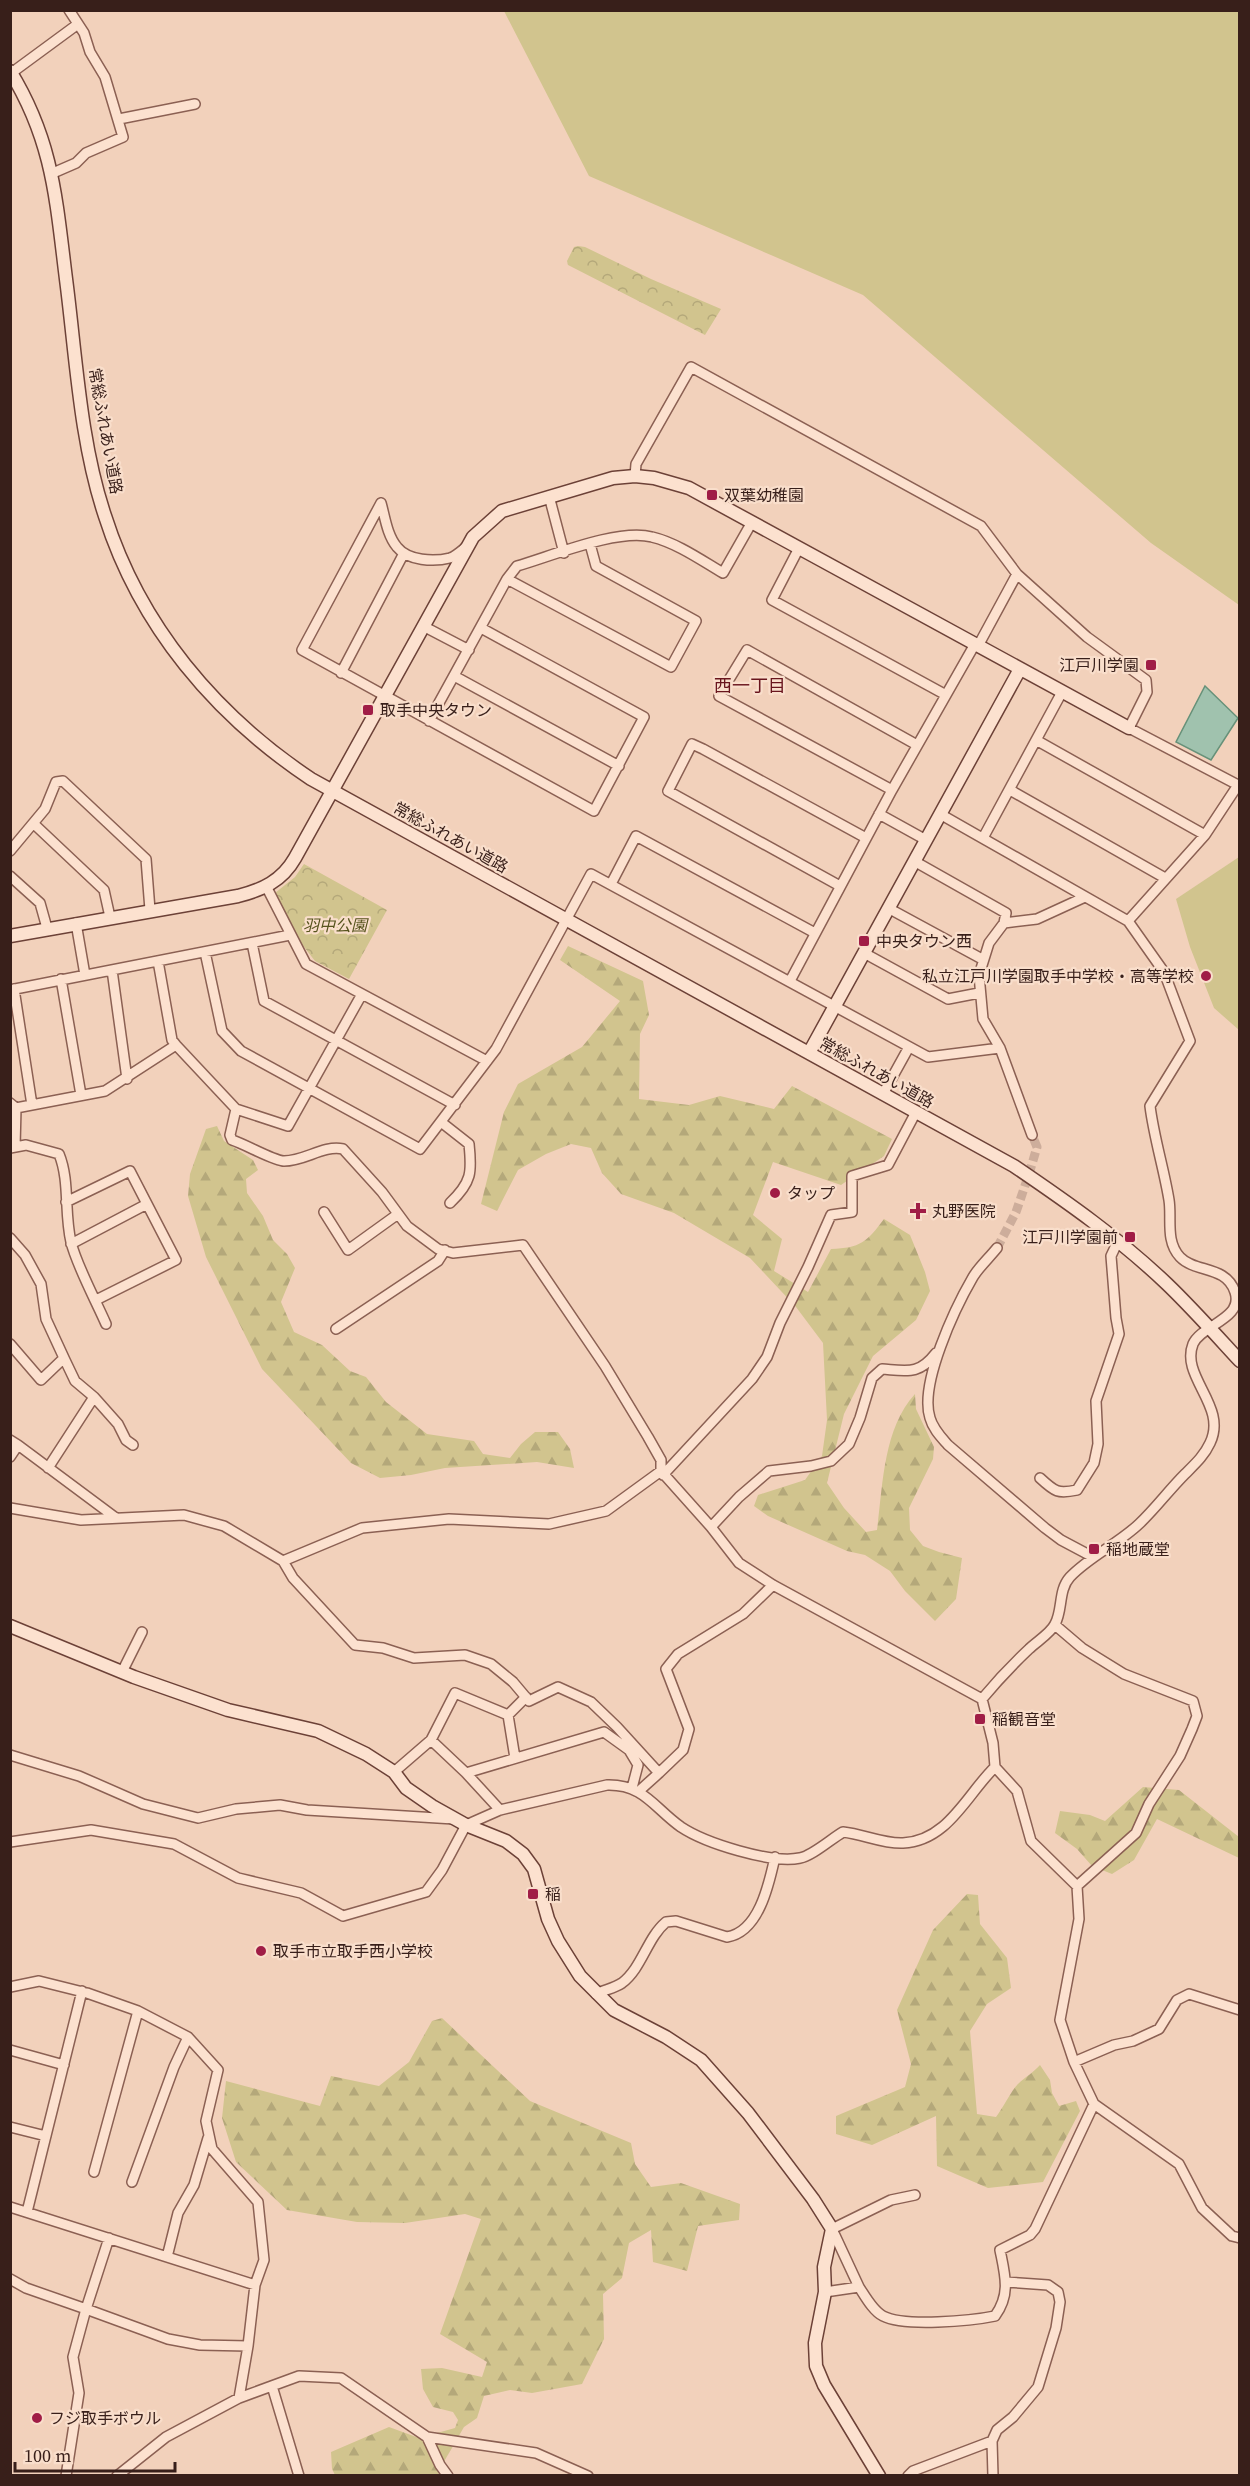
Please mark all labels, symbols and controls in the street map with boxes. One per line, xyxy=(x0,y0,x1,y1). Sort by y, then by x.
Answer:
street label: 常総ふれあい道路 xyxy=(84,366,128,496)
place label: 双葉幼稚園 xyxy=(724,484,804,506)
marker: 双葉幼稚園 xyxy=(705,488,719,502)
place label: 江戸川学園 xyxy=(1059,654,1139,676)
marker: 江戸川学園 xyxy=(1144,658,1158,672)
district label: 西一丁目 xyxy=(714,673,786,698)
place label: 取手中央タウン xyxy=(380,699,492,721)
marker: 取手中央タウン xyxy=(361,703,375,717)
street label: 常総ふれあい道路 xyxy=(390,796,512,878)
park label: 羽中公園 xyxy=(303,914,369,936)
place label: 中央タウン西 xyxy=(876,930,972,952)
marker: 中央タウン西 xyxy=(857,934,871,948)
place label: 私立江戸川学園取手中学校・高等学校 xyxy=(922,965,1194,987)
marker: 私立江戸川学園取手中学校・高等学校 xyxy=(1199,969,1213,983)
street label: 常総ふれあい道路 xyxy=(816,1031,938,1113)
place label: タップ xyxy=(787,1182,835,1204)
marker: タップ xyxy=(768,1186,782,1200)
place label: 丸野医院 xyxy=(932,1200,996,1222)
marker: 丸野医院 xyxy=(909,1202,927,1220)
place label: 江戸川学園前 xyxy=(1022,1226,1118,1248)
marker: 江戸川学園前 xyxy=(1123,1230,1137,1244)
place label: 稲地蔵堂 xyxy=(1106,1538,1170,1560)
marker: 稲地蔵堂 xyxy=(1087,1542,1101,1556)
place label: 稲観音堂 xyxy=(992,1708,1056,1730)
marker: 稲観音堂 xyxy=(973,1712,987,1726)
place label: 稲 xyxy=(545,1883,561,1905)
marker: 稲 xyxy=(526,1887,540,1901)
place label: 取手市立取手西小学校 xyxy=(273,1940,433,1962)
marker: 取手市立取手西小学校 xyxy=(254,1944,268,1958)
place label: フジ取手ボウル xyxy=(49,2407,161,2429)
marker: フジ取手ボウル xyxy=(30,2411,44,2425)
scale bar xyxy=(15,2435,176,2473)
text: 100 m xyxy=(24,2443,71,2468)

